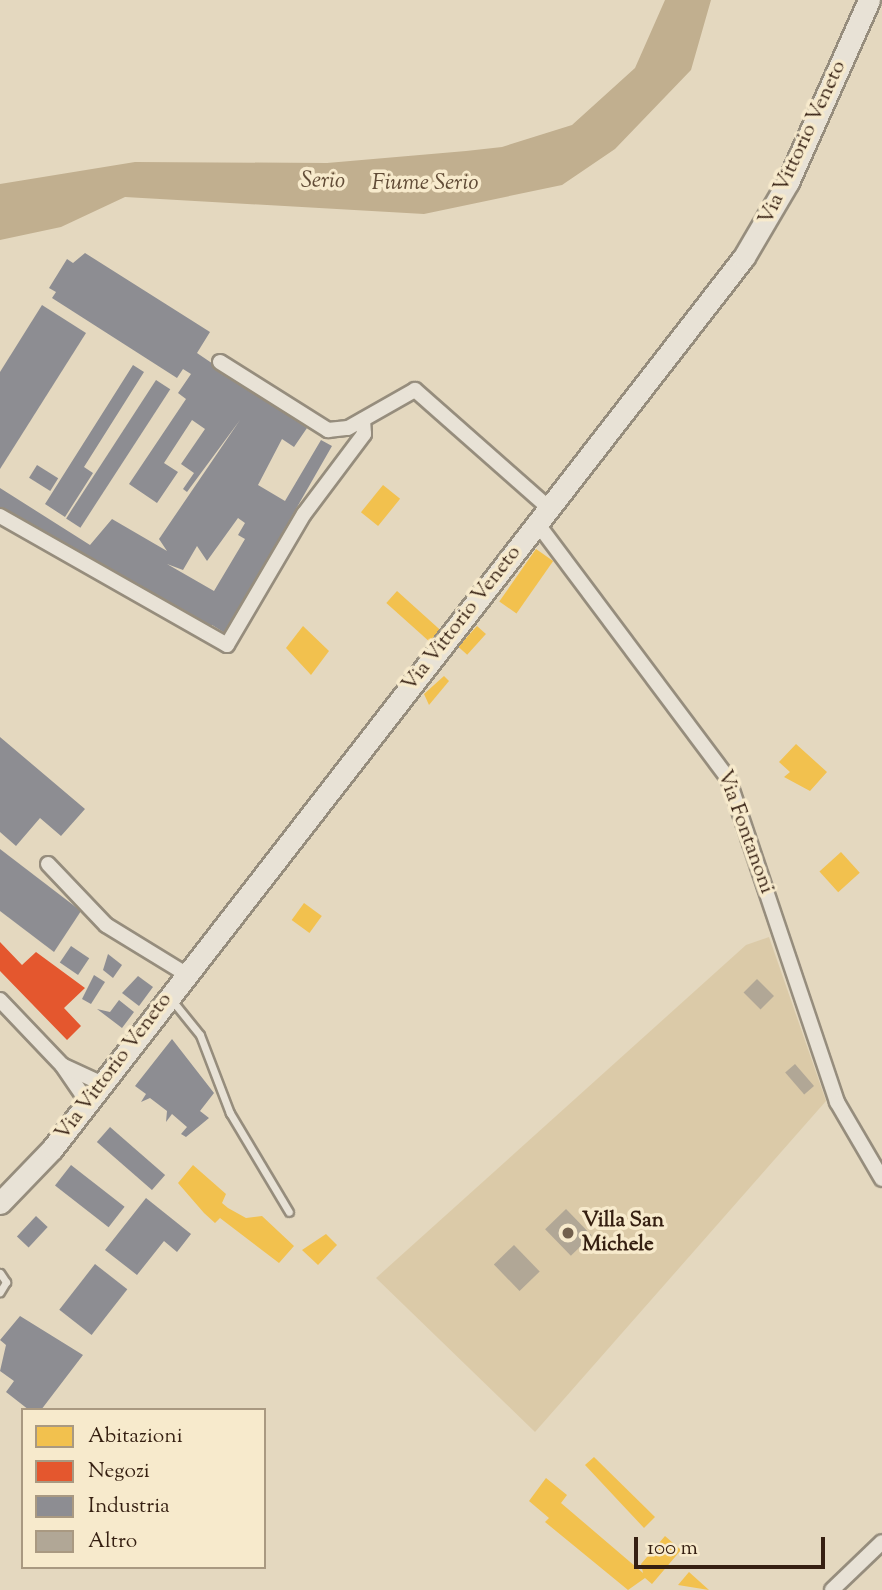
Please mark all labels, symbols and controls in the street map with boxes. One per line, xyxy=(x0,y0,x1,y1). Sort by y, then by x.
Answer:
street label: Via Vittorio Veneto xyxy=(754,57,852,229)
water label: Serio xyxy=(301,168,345,196)
water label: Fiume Serio xyxy=(372,170,478,198)
street label: Via Vittorio Veneto xyxy=(397,541,527,697)
street label: Via Fontanoni xyxy=(711,767,779,897)
street label: Via Vittorio Veneto xyxy=(50,988,178,1146)
place label: Villa San Michele xyxy=(582,1208,664,1258)
marker: Villa San Michele xyxy=(560,1225,576,1241)
legend xyxy=(21,1408,266,1569)
text: Abitazioni xyxy=(88,1422,183,1452)
text: Negozi xyxy=(88,1457,150,1487)
text: Industria xyxy=(88,1492,170,1522)
scale bar xyxy=(637,1524,828,1568)
text: Altro xyxy=(88,1527,137,1557)
text: 100 m xyxy=(647,1534,698,1564)

